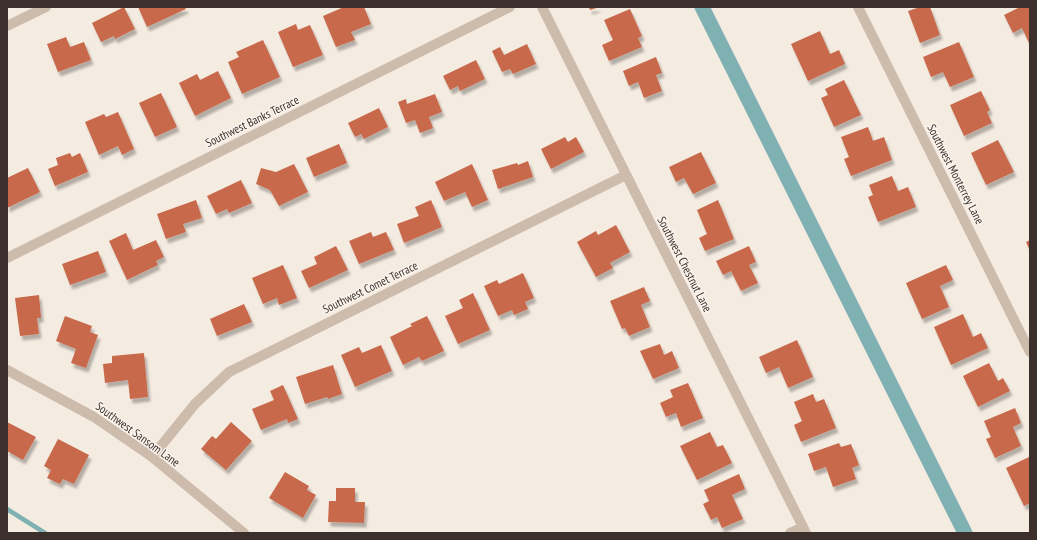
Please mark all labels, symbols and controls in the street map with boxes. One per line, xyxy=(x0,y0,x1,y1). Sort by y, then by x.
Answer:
street label: Southwest Banks Terrace xyxy=(203,92,301,150)
street label: Southwest Monterrey Lane xyxy=(924,122,988,226)
street label: Southwest Chestnut Lane xyxy=(654,214,716,314)
street label: Southwest Comet Terrace xyxy=(320,257,420,317)
street label: Southwest Sansom Lane xyxy=(93,398,183,470)

